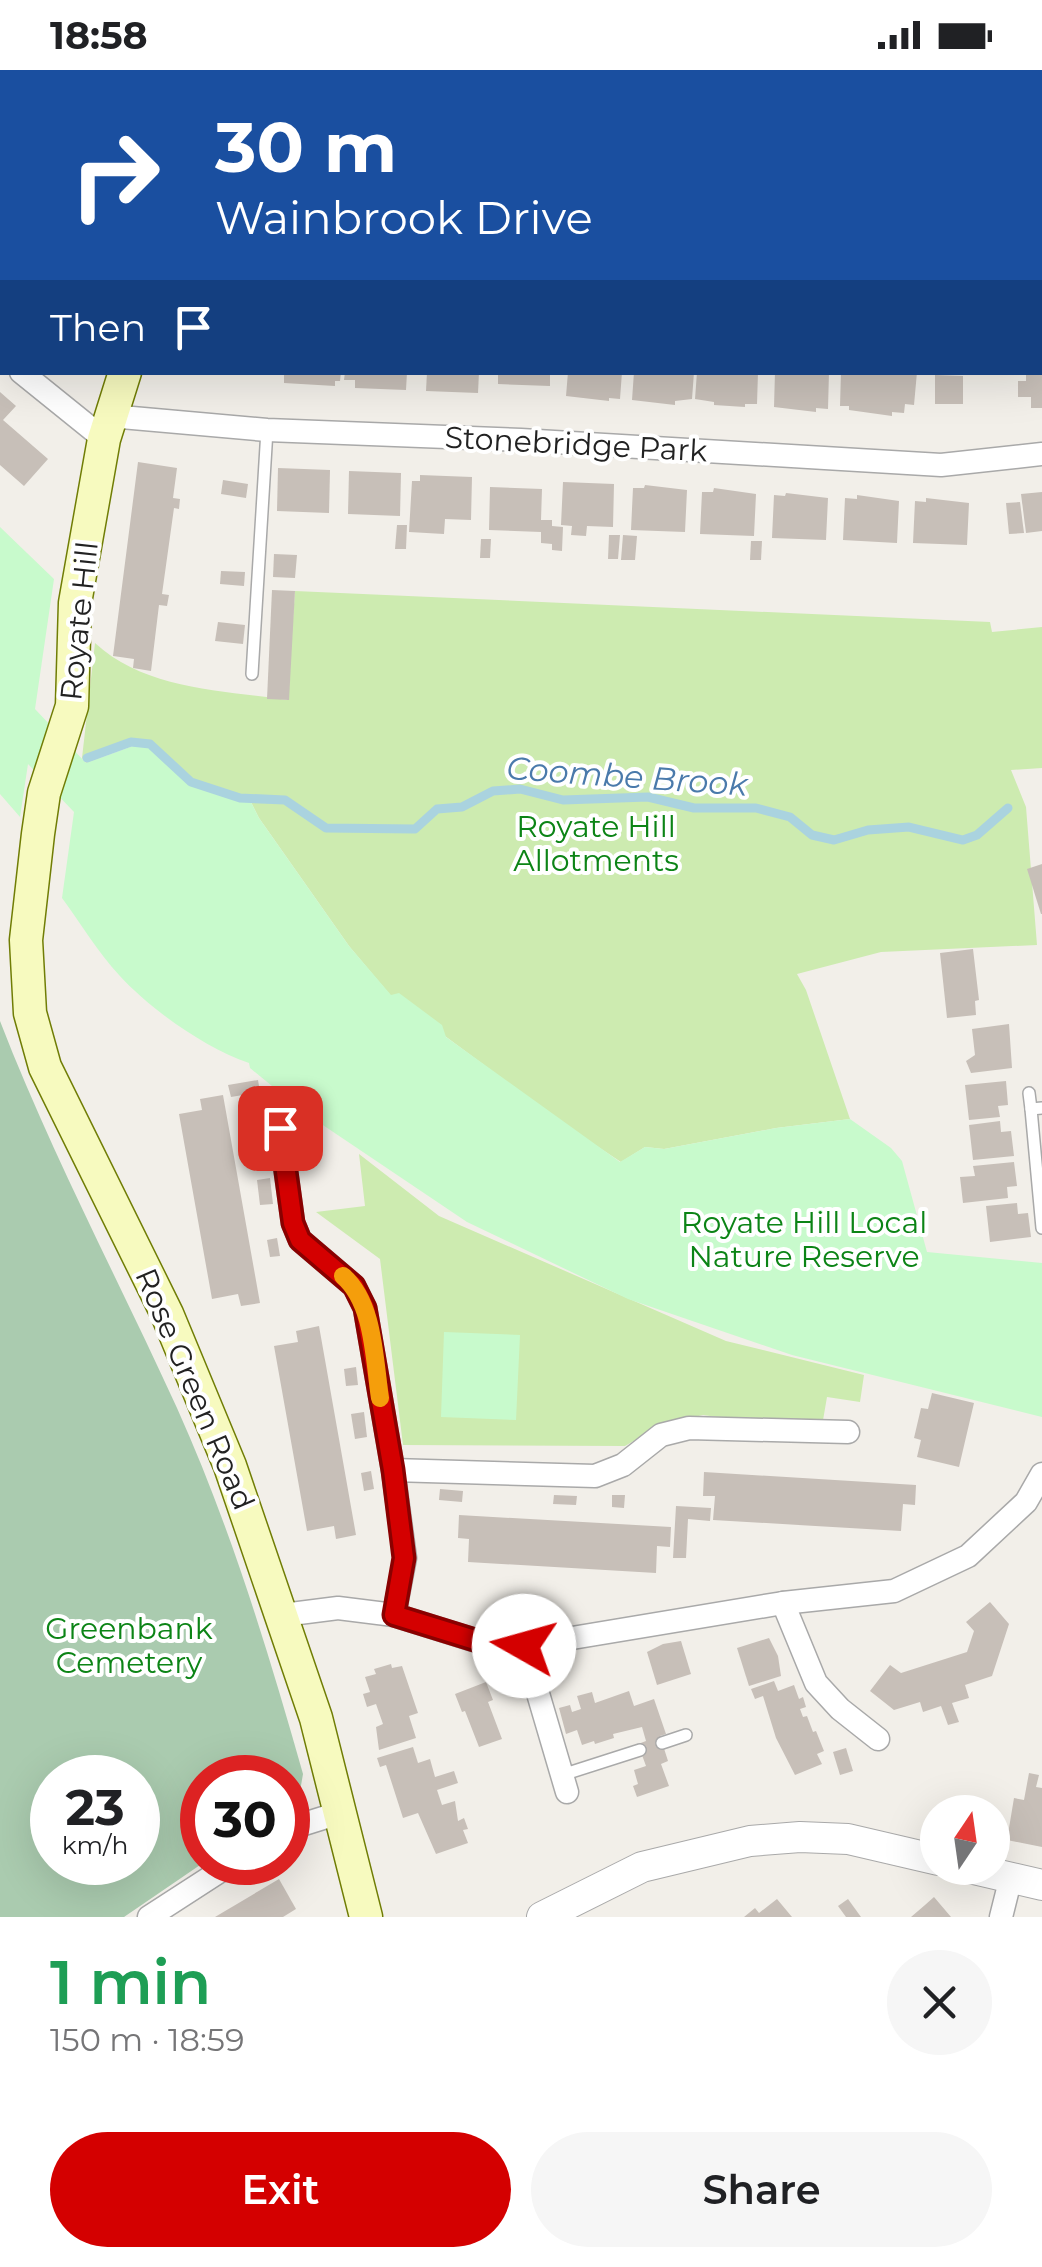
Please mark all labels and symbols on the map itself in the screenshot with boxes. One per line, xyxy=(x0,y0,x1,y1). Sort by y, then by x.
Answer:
street label: Stonebridge Park xyxy=(444,419,708,469)
street label: Royate Hill xyxy=(52,540,106,702)
water label: Coombe Brook xyxy=(505,748,751,804)
park label: Royate Hill Allotments xyxy=(513,808,679,879)
pin xyxy=(238,1086,323,1171)
park label: Royate Hill Local Nature Reserve xyxy=(681,1204,927,1275)
street label: Rose Green Road xyxy=(127,1263,263,1515)
position arrow xyxy=(472,1594,576,1698)
park label: Greenbank Cemetery xyxy=(45,1610,213,1681)
speed limit sign: 30 xyxy=(180,1755,310,1885)
north arrow xyxy=(920,1795,1010,1885)

